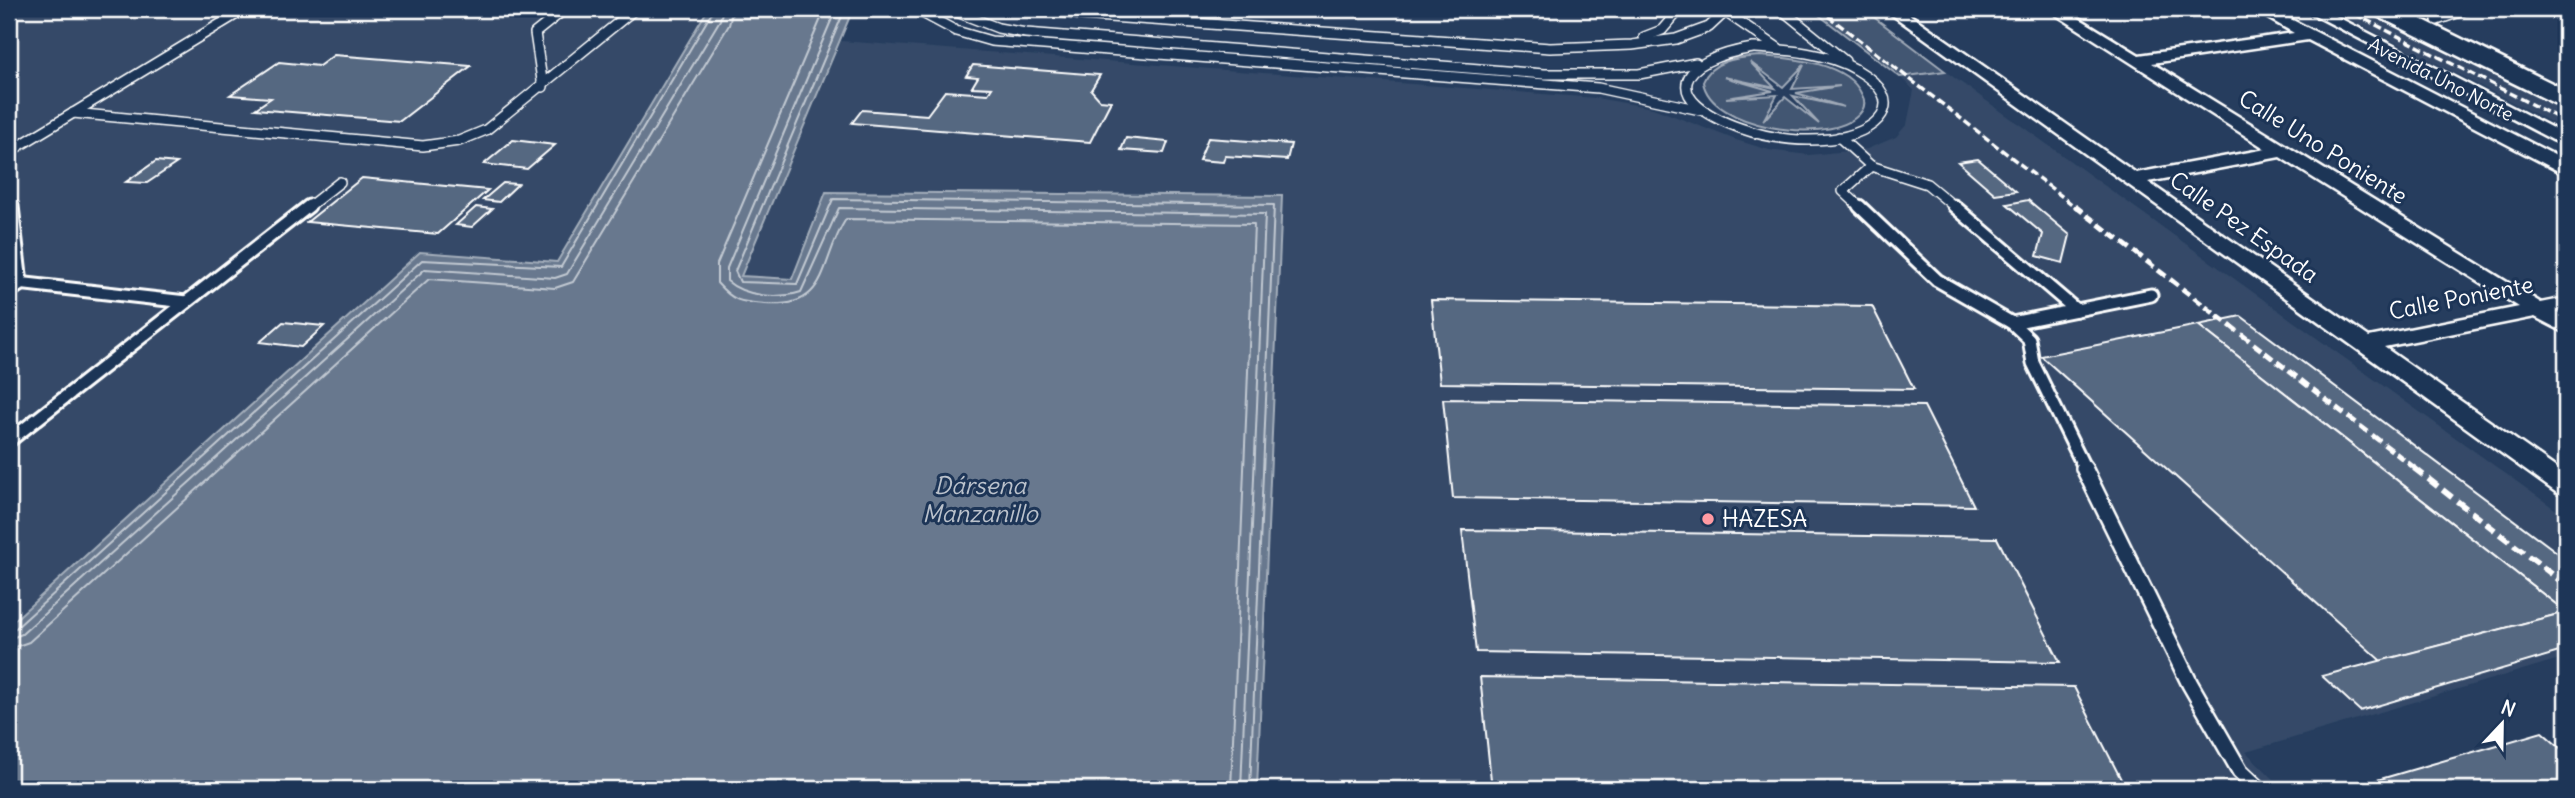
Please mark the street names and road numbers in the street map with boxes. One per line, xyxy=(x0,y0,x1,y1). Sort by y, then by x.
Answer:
street label: Avenida Uno Norte xyxy=(2364,32,2518,126)
street label: Calle Uno Poniente xyxy=(2233,83,2413,210)
street label: Calle Pez Espada xyxy=(2164,165,2324,289)
street label: Calle Poniente xyxy=(2386,269,2536,326)

